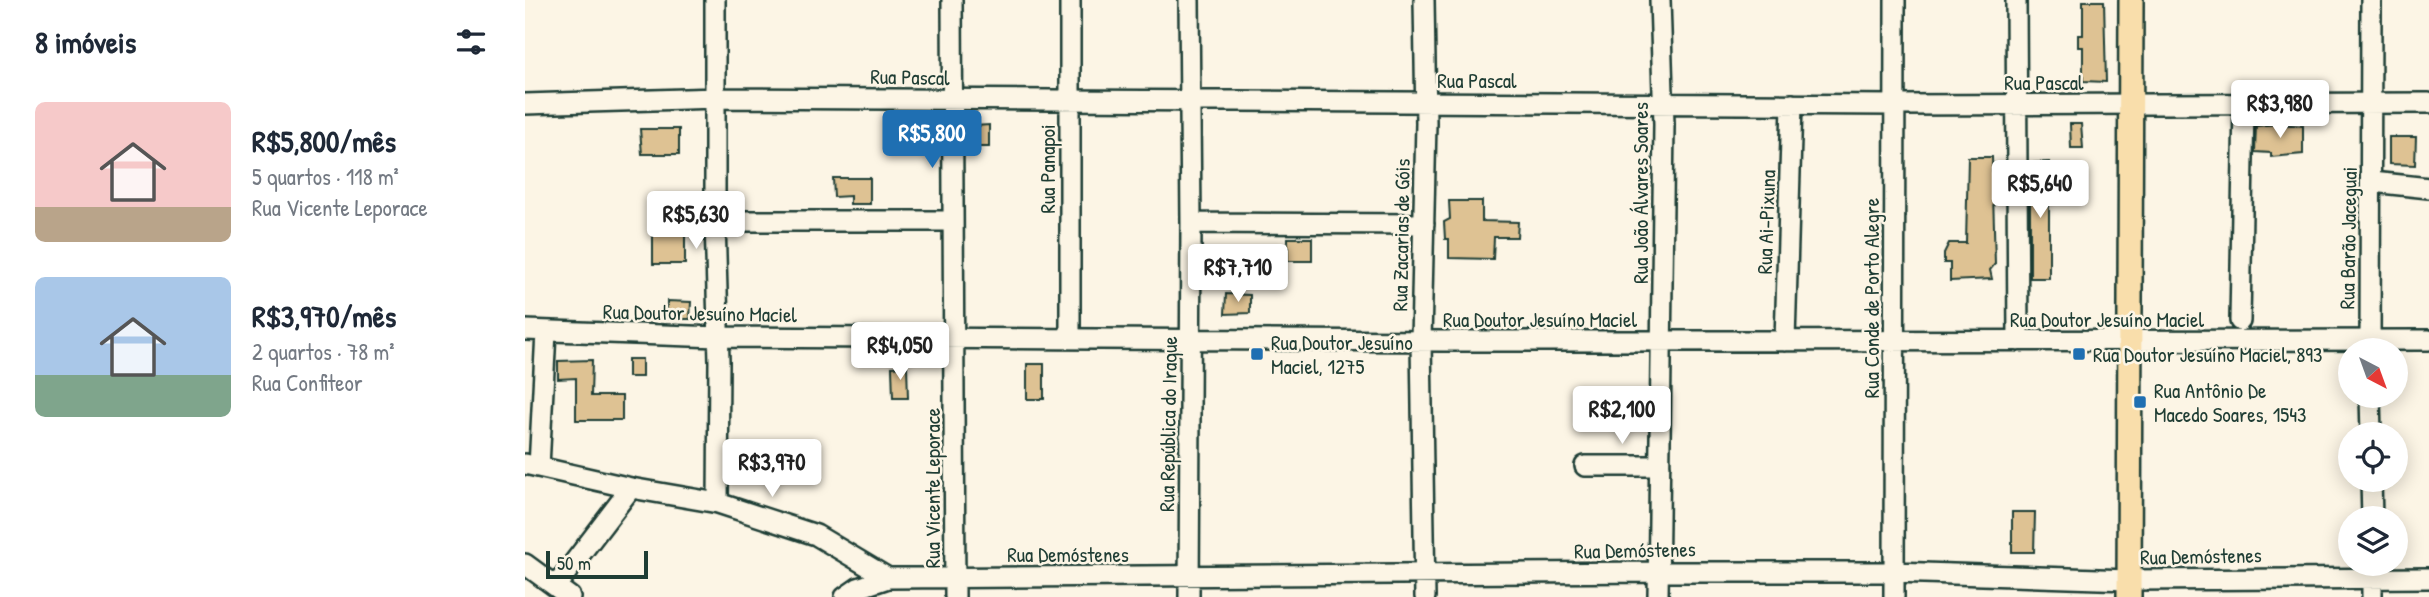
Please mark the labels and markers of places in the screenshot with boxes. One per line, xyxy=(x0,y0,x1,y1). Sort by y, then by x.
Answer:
pin: R$3,980 xyxy=(2215,80,2345,140)
pin: R$5,800 xyxy=(867,110,997,170)
pin: R$5,640 xyxy=(1975,160,2105,220)
pin: R$5,630 xyxy=(631,191,761,251)
pin: R$7,710 xyxy=(1173,244,1303,304)
pin: R$4,050 xyxy=(835,322,965,382)
place label: Rua Doutor Jesuíno Maciel, 1275 xyxy=(1271,328,1413,381)
place label: Rua Doutor Jesuíno Maciel, 893 xyxy=(2093,340,2322,369)
marker: Rua Doutor Jesuíno Maciel, 1275 xyxy=(1249,346,1265,362)
marker: Rua Doutor Jesuíno Maciel, 893 xyxy=(2071,346,2087,362)
place label: Rua Antônio De Macedo Soares, 1543 xyxy=(2154,376,2306,429)
pin: R$2,100 xyxy=(1557,386,1687,446)
marker: Rua Antônio De Macedo Soares, 1543 xyxy=(2132,394,2148,410)
pin: R$3,970 xyxy=(707,440,837,499)

